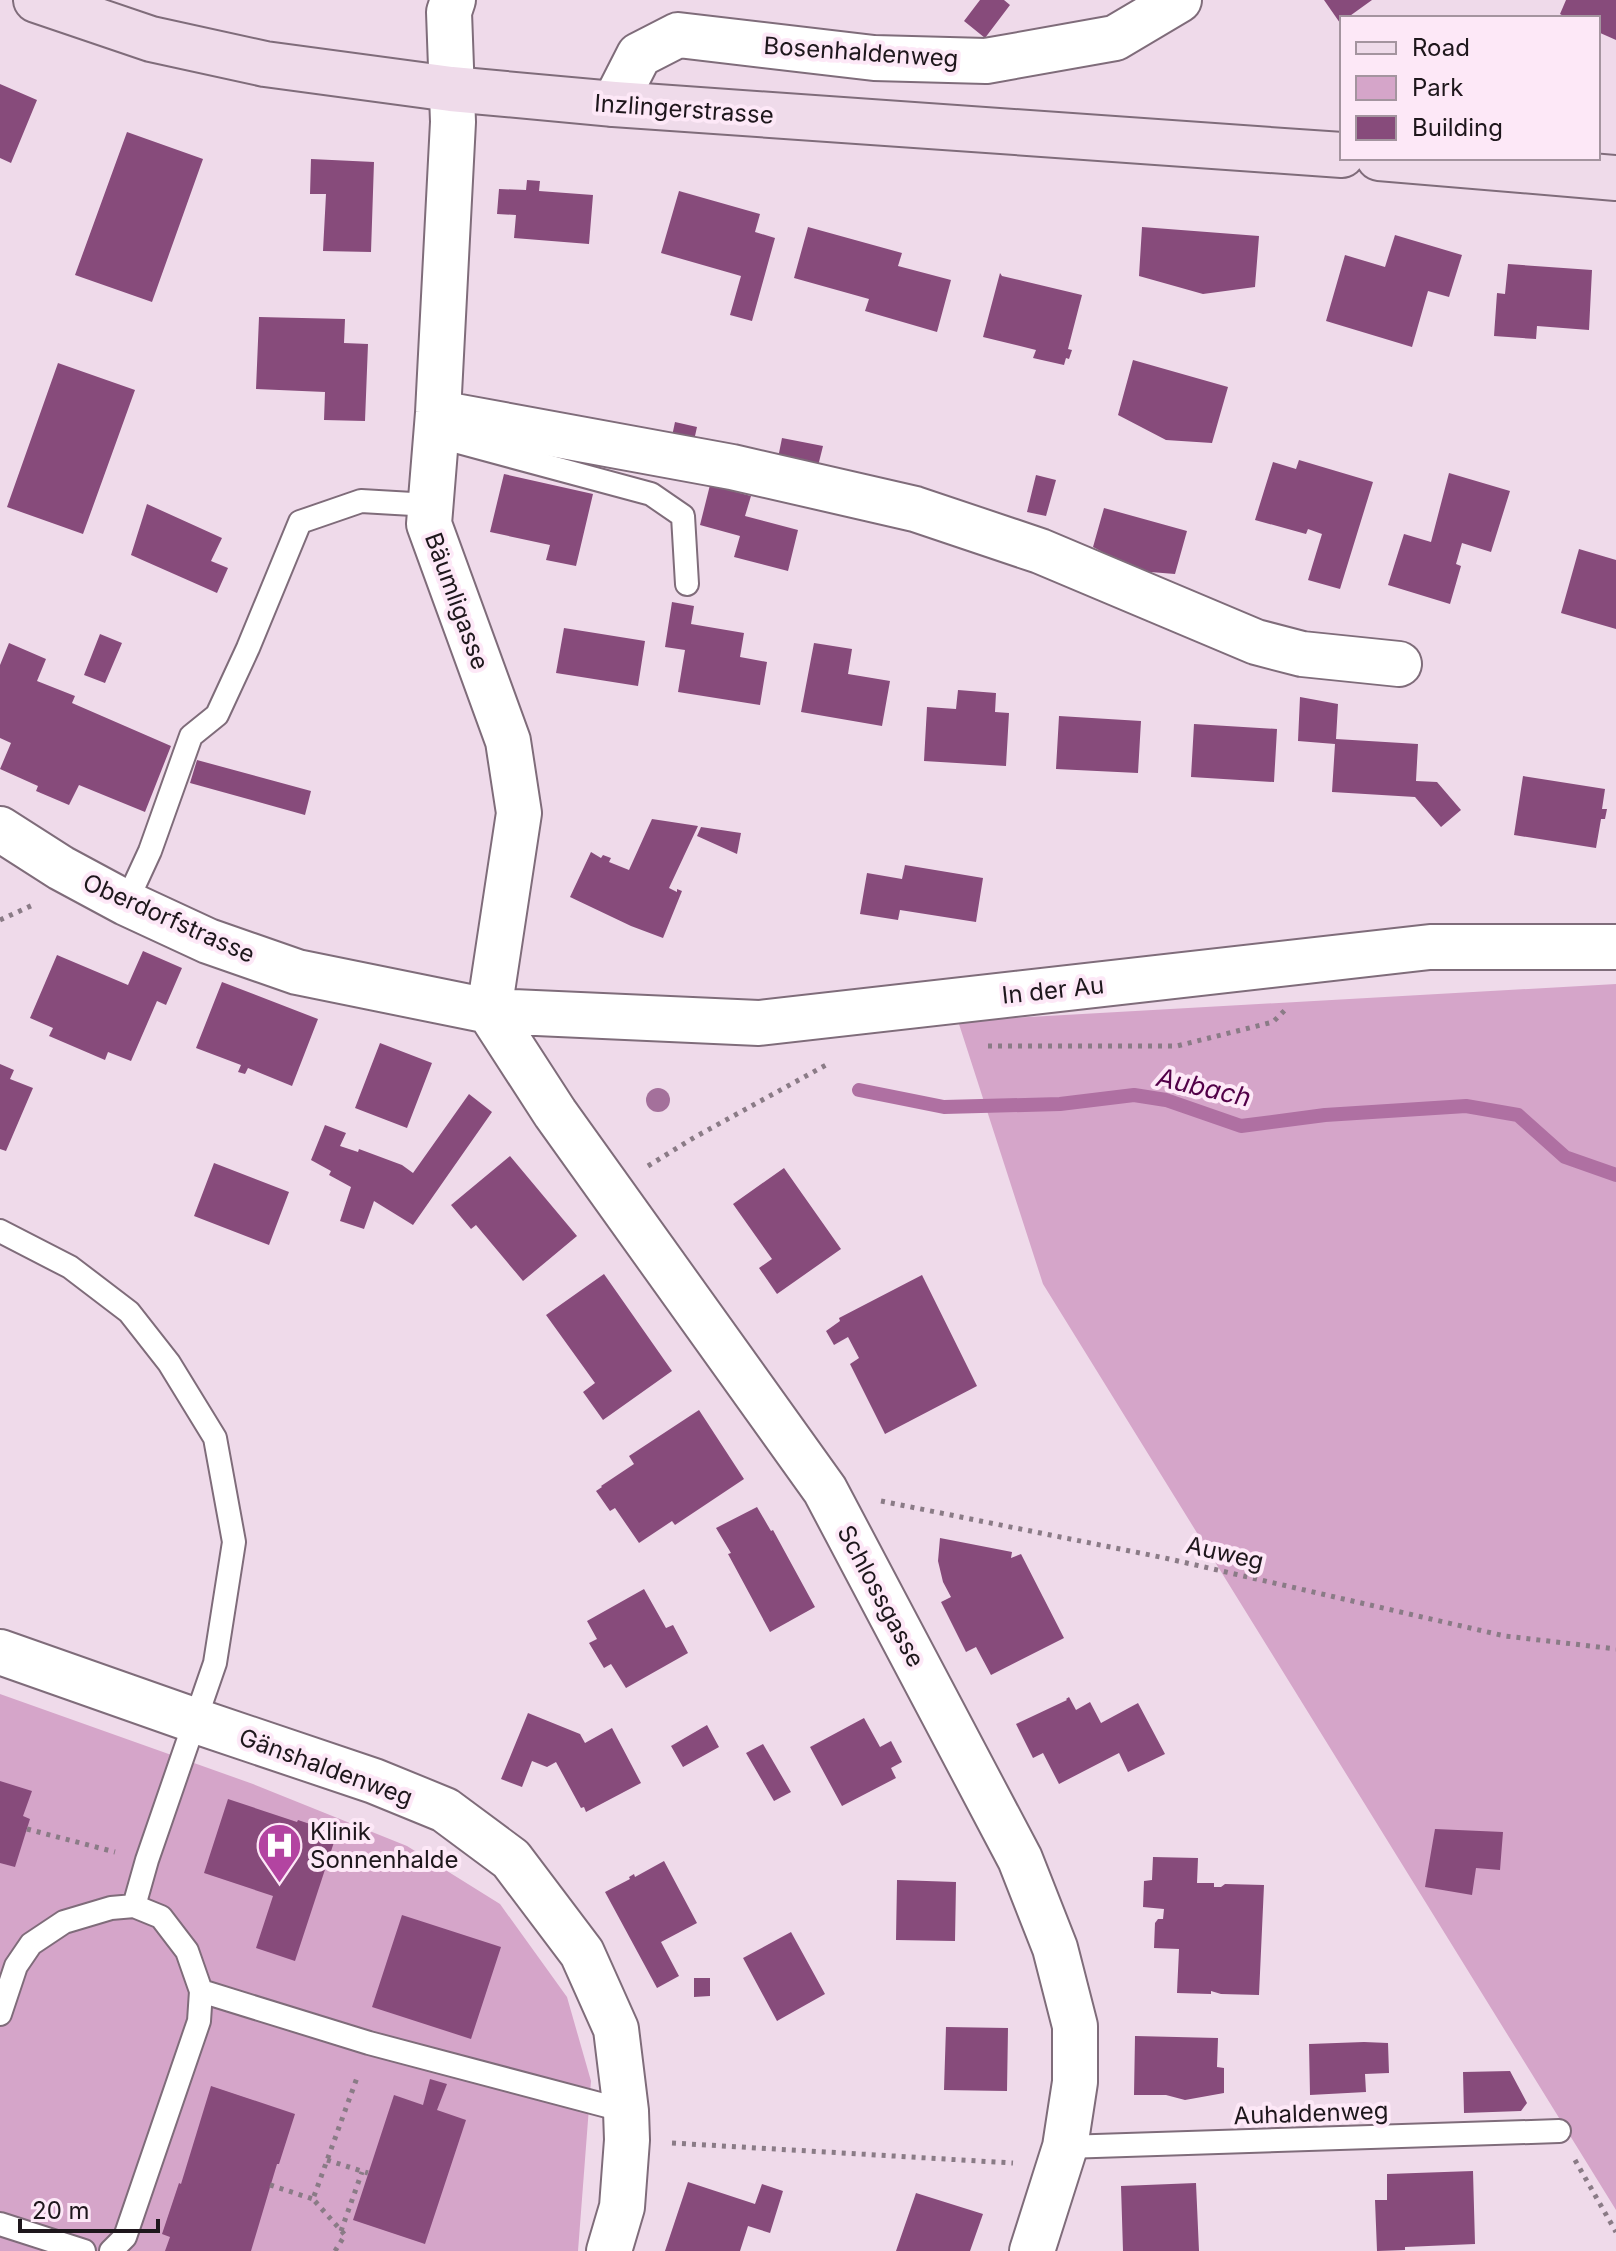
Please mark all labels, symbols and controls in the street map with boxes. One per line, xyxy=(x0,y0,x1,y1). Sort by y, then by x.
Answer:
legend xyxy=(1340,16,1600,160)
street label: Bosenhaldenweg xyxy=(763,31,959,73)
text: Road xyxy=(1412,33,1470,62)
text: Park xyxy=(1412,73,1463,102)
street label: Inzlingerstrasse xyxy=(593,88,775,130)
text: Building xyxy=(1412,113,1503,142)
street label: Bäumligasse xyxy=(419,529,495,673)
street label: Oberdorfstrasse xyxy=(79,867,259,969)
street label: In der Au xyxy=(1000,970,1106,1010)
water label: Aubach xyxy=(1153,1061,1254,1113)
street label: Schlossgasse xyxy=(831,1520,931,1672)
street label: Auweg xyxy=(1183,1530,1267,1576)
street label: Gänshaldenweg xyxy=(235,1722,417,1812)
place label: Klinik Sonnenhalde xyxy=(310,1817,459,1874)
hospital icon: Klinik Sonnenhalde xyxy=(255,1821,303,1884)
street label: Auhaldenweg xyxy=(1233,2096,1389,2130)
scale bar xyxy=(20,2183,158,2233)
text: 20 m xyxy=(32,2196,90,2225)

